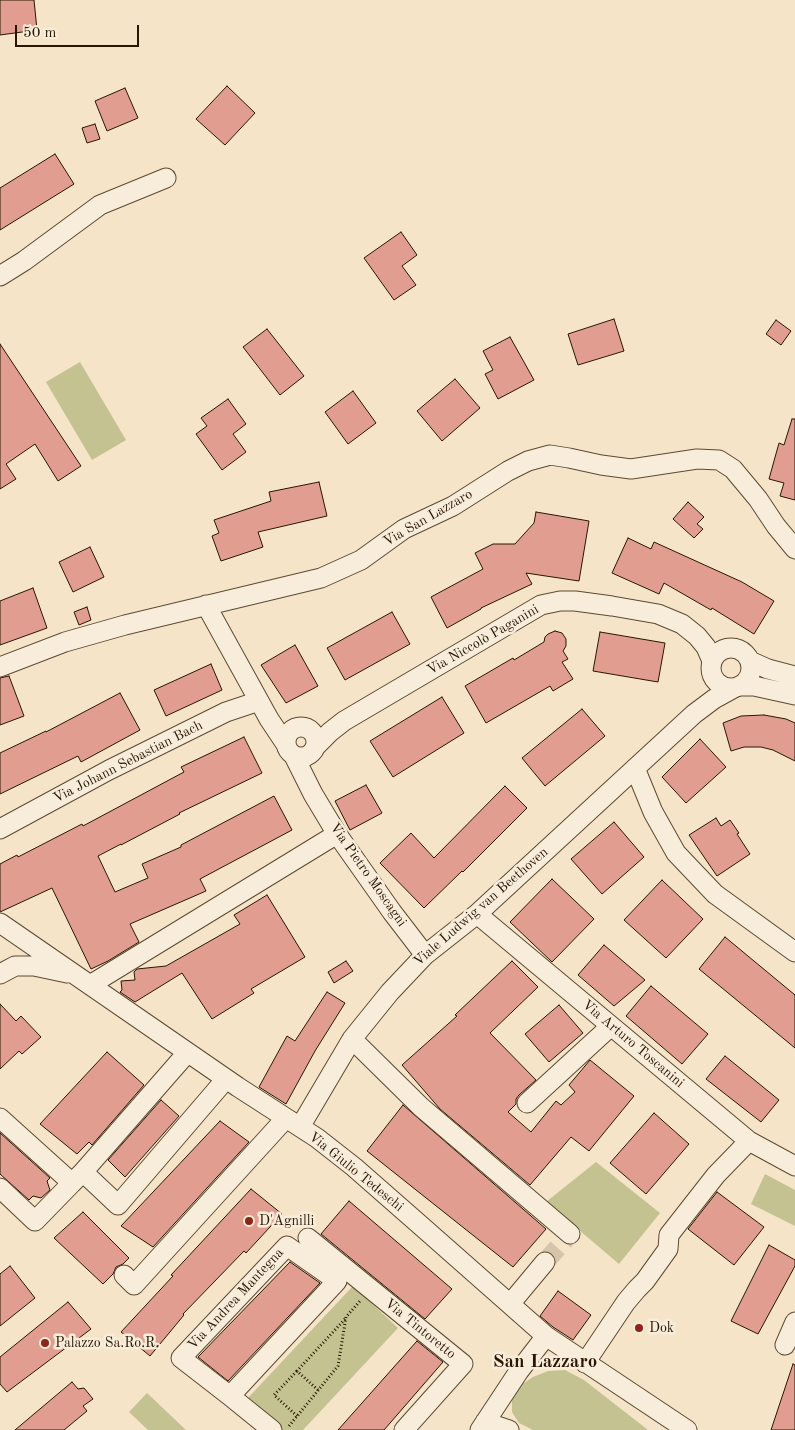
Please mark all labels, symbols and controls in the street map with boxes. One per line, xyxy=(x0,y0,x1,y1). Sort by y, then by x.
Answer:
scale bar xyxy=(18,15,141,47)
text: 50 m xyxy=(23,26,57,41)
street label: Via San Lazzaro xyxy=(380,486,476,550)
street label: Via Niccolò Paganini xyxy=(424,601,542,679)
street label: Via Johann Sebastian Bach xyxy=(50,717,206,807)
street label: Via Pietro Moscagni xyxy=(326,820,410,930)
street label: Viale Ludwig van Beethoven xyxy=(410,844,552,970)
street label: Via Arturo Toscanini xyxy=(579,996,687,1092)
street label: Via Giulio Tedeschi xyxy=(305,1129,407,1215)
place label: D'Agnilli xyxy=(259,1213,314,1229)
marker: D'Agnilli xyxy=(243,1215,255,1227)
street label: Via Andrea Mantegna xyxy=(185,1245,287,1353)
street label: Via Tintoretto xyxy=(381,1295,459,1363)
place label: Dok xyxy=(649,1320,674,1336)
marker: Dok xyxy=(633,1322,645,1334)
place label: Palazzo Sa.Ro.R. xyxy=(55,1335,159,1351)
marker: Palazzo Sa.Ro.R. xyxy=(39,1337,51,1349)
district label: San Lazzaro xyxy=(493,1351,597,1373)

